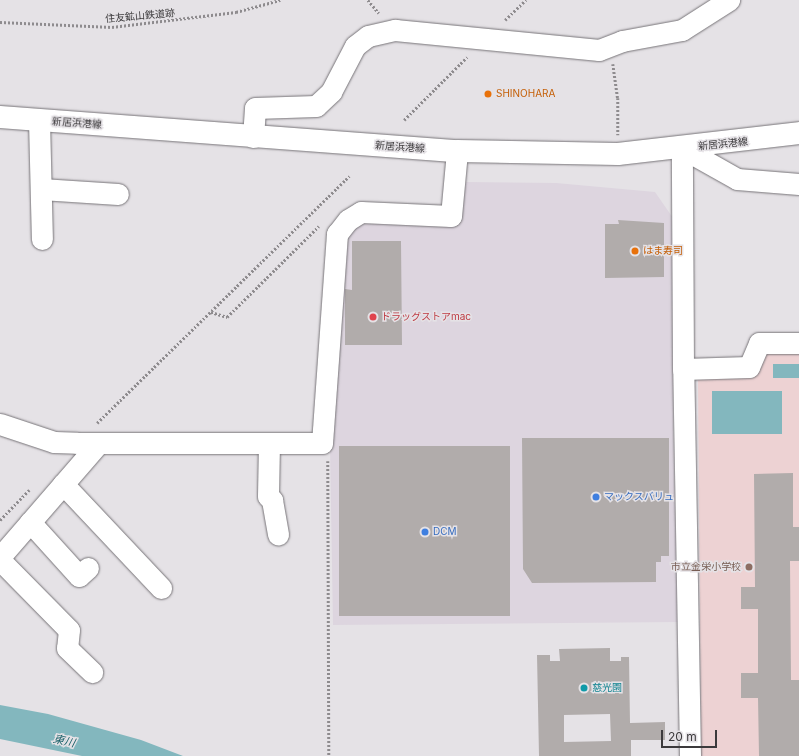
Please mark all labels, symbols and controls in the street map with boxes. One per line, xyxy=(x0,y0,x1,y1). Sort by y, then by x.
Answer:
street label: 住友鉱山鉄道跡 xyxy=(105,7,175,25)
place label: SHINOHARA xyxy=(496,88,555,100)
marker: SHINOHARA xyxy=(483,89,493,99)
street label: 新居浜港線 xyxy=(52,115,102,131)
street label: 新居浜港線 xyxy=(698,135,748,153)
street label: 新居浜港線 xyxy=(375,139,425,155)
place label: はま寿司 xyxy=(643,245,683,257)
marker: はま寿司 xyxy=(630,246,640,256)
place label: ドラッグストアmac xyxy=(381,311,471,323)
marker: ドラッグストアmac xyxy=(368,312,378,322)
place label: マックスバリュ xyxy=(604,491,674,503)
marker: マックスバリュ xyxy=(591,492,601,502)
place label: DCM xyxy=(433,526,457,538)
marker: DCM xyxy=(420,527,430,537)
place label: 市立金栄小学校 xyxy=(671,561,741,573)
marker: 市立金栄小学校 xyxy=(744,562,754,572)
place label: 慈光園 xyxy=(592,682,622,694)
marker: 慈光園 xyxy=(579,683,589,693)
scale bar xyxy=(663,722,719,748)
text: 20 m xyxy=(668,729,697,744)
water label: 東川 xyxy=(52,732,76,750)

